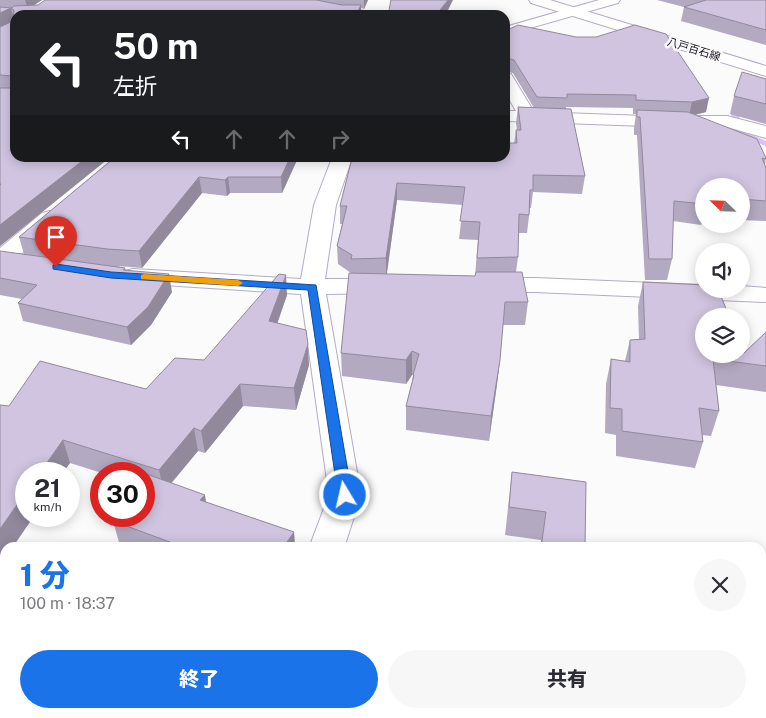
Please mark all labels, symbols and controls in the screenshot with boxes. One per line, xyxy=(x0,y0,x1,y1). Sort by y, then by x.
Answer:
text: 50 m xyxy=(113,26,198,67)
icon: left xyxy=(30,30,95,95)
street label: 八戸百石線 xyxy=(666,35,722,63)
text: 左折 xyxy=(113,73,157,99)
icon: left xyxy=(167,125,195,153)
icon: ahead xyxy=(220,125,248,153)
icon: ahead xyxy=(273,125,301,153)
icon: right xyxy=(326,125,354,153)
north arrow xyxy=(695,178,750,232)
map controls xyxy=(695,178,750,363)
pin xyxy=(35,216,77,267)
icon: arrive xyxy=(42,223,70,251)
button: sound xyxy=(695,243,750,298)
button: layers xyxy=(695,308,750,363)
speed limit sign: 30 xyxy=(90,462,155,527)
position arrow xyxy=(318,468,370,520)
text: 21 xyxy=(34,473,61,503)
text: km/h xyxy=(33,500,62,514)
text: 1 分 xyxy=(20,557,70,593)
button: close xyxy=(694,559,746,611)
text: 100 m · 18:37 xyxy=(20,594,115,613)
button: 終了 xyxy=(20,650,378,708)
button: 共有 xyxy=(388,650,746,708)

